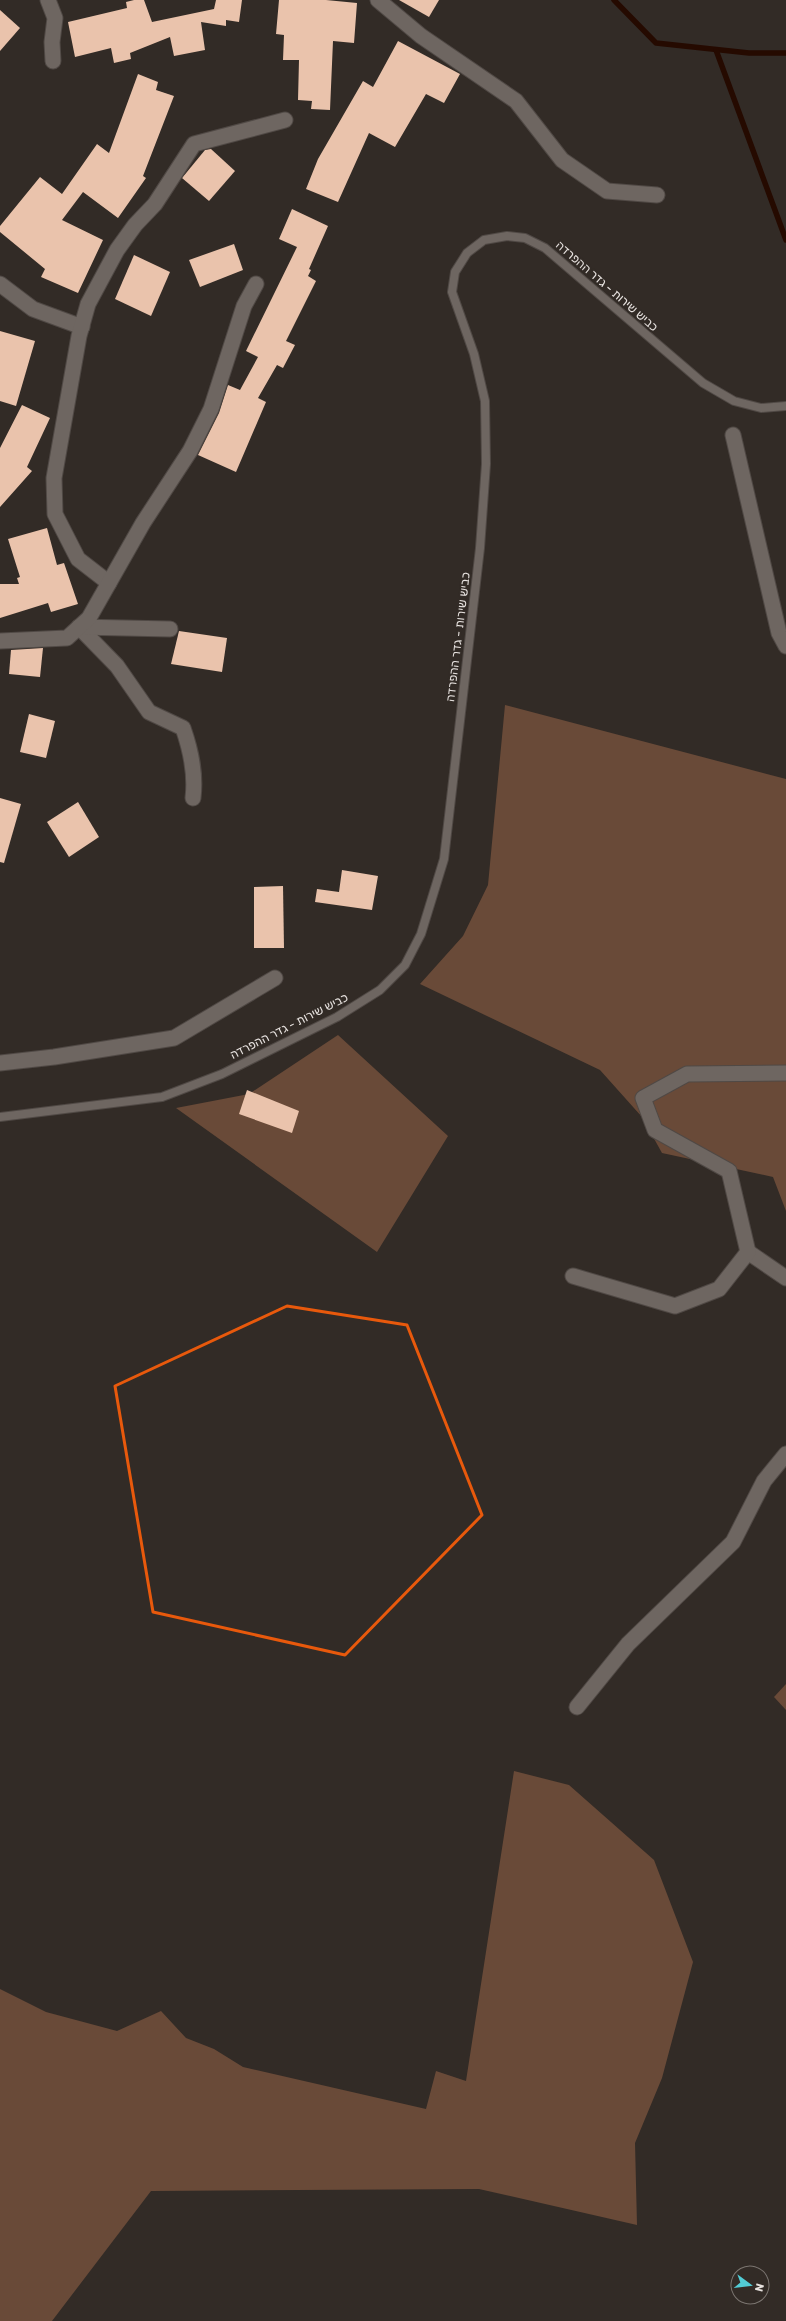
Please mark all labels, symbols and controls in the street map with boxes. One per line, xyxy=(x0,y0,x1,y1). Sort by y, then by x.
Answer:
street label: כביש שירות - גדר ההפרדה xyxy=(553,238,661,334)
street label: כביש שירות - גדר ההפרדה xyxy=(443,571,473,703)
street label: כביש שירות - גדר ההפרדה xyxy=(228,990,351,1062)
north arrow xyxy=(730,2265,770,2305)
text: N xyxy=(752,2282,766,2293)

